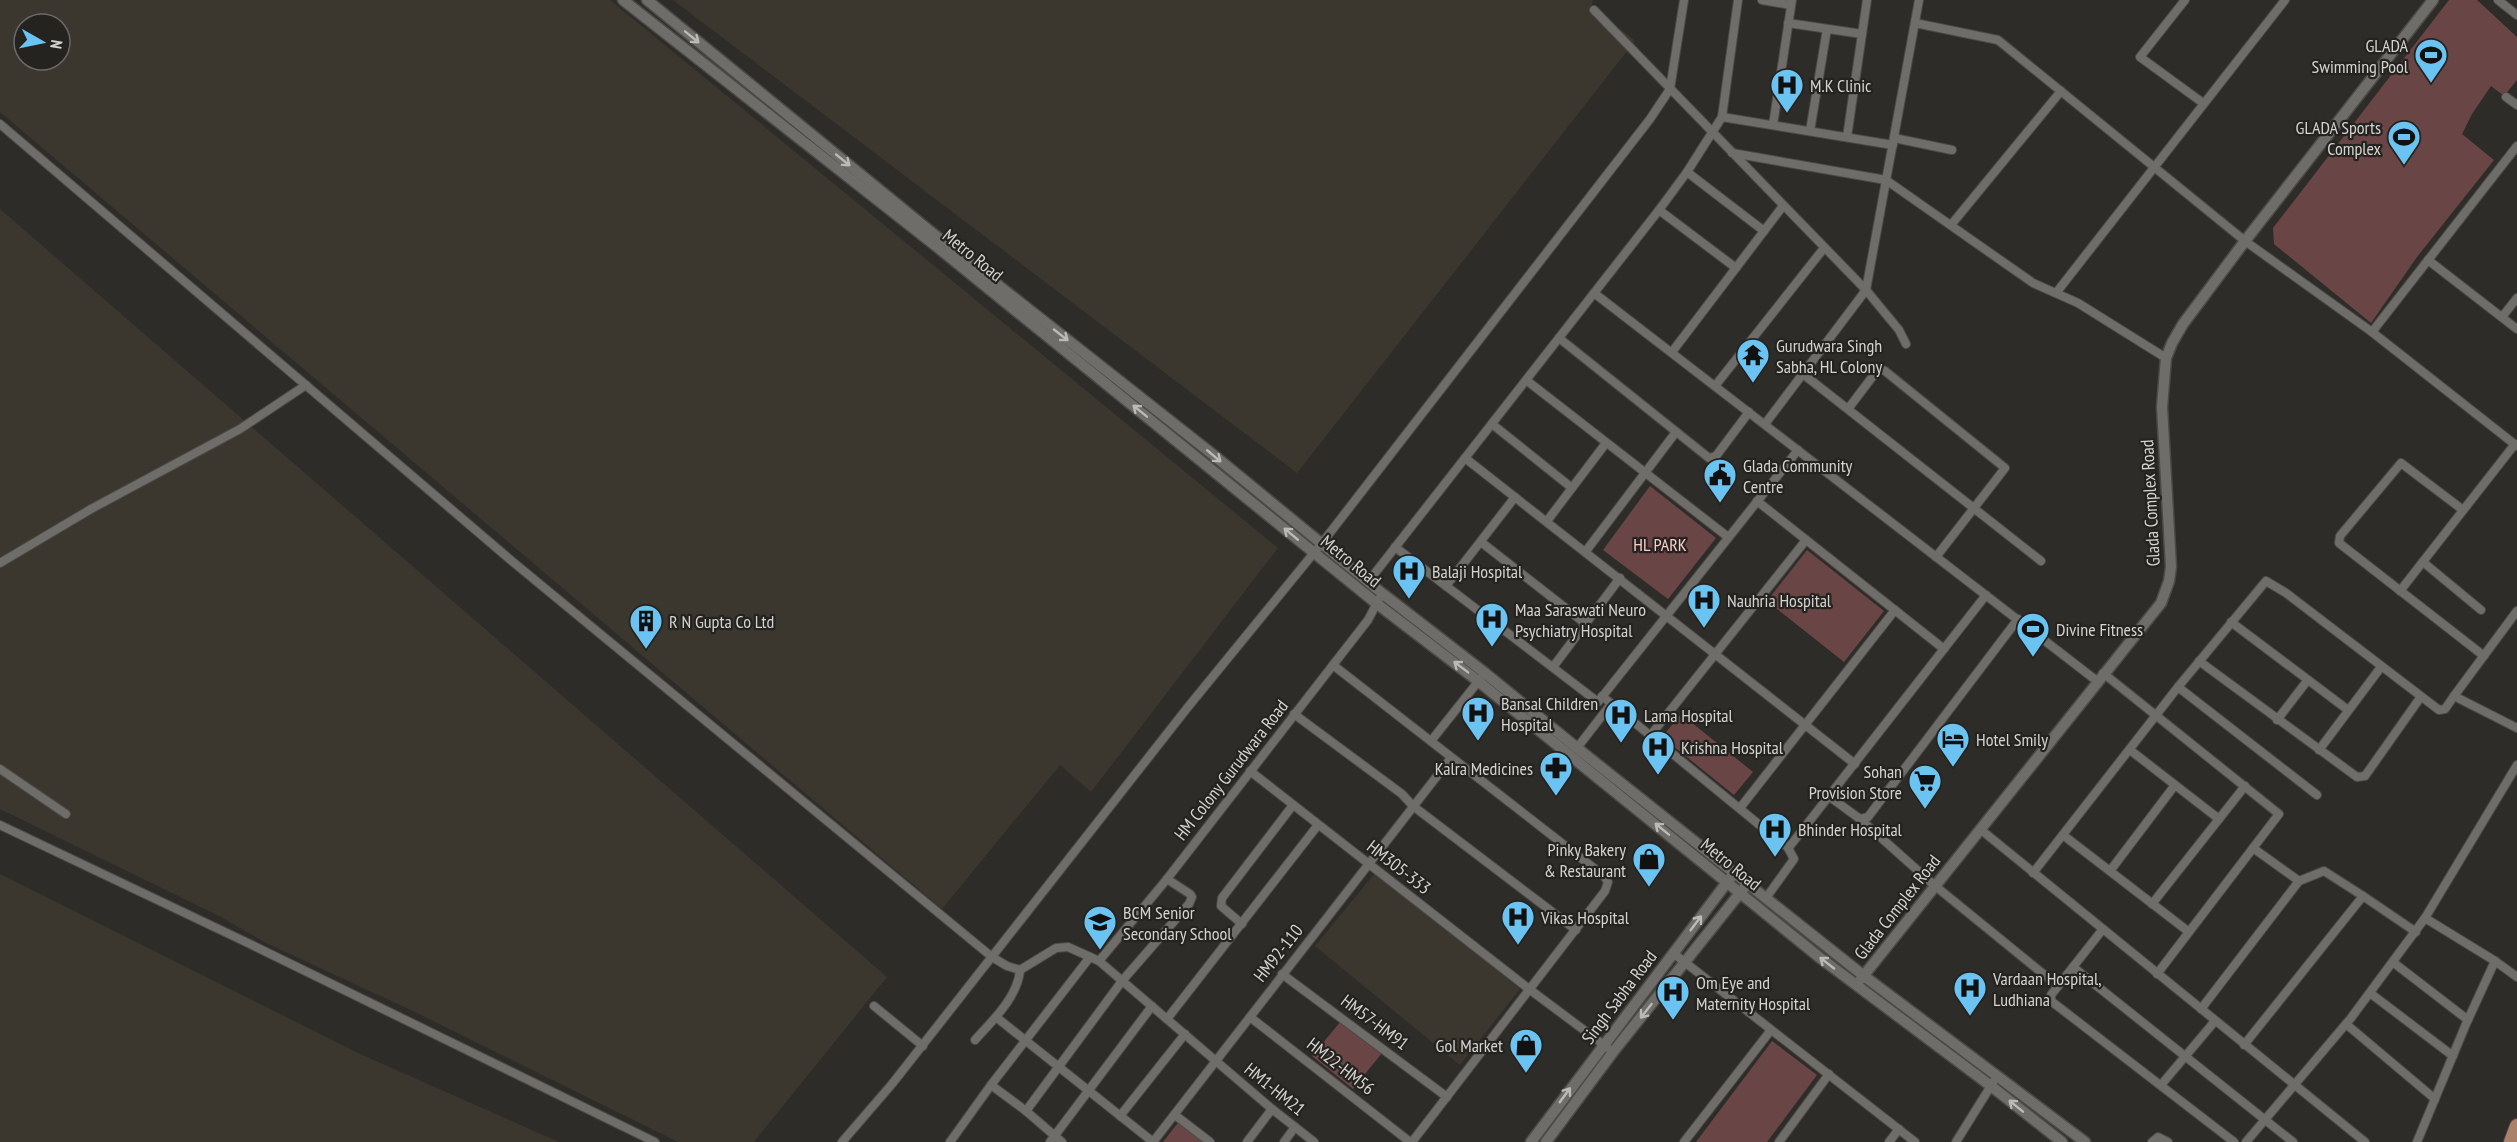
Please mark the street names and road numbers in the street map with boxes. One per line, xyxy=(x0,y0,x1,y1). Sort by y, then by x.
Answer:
street label: Metro Road xyxy=(938,224,1008,286)
street label: Glada Complex Road xyxy=(2135,439,2165,567)
street label: Metro Road xyxy=(1316,530,1386,592)
street label: HM Colony Gurudwara Road xyxy=(1169,695,1293,845)
street label: Metro Road xyxy=(1696,833,1766,895)
street label: HM305-333 xyxy=(1362,835,1436,899)
street label: Glada Complex Road xyxy=(1849,850,1945,964)
street label: HM92-110 xyxy=(1248,920,1308,986)
street label: Singh Sabha Road xyxy=(1576,946,1662,1048)
street label: HM57-HM91 xyxy=(1337,989,1413,1055)
street label: HM22-HM56 xyxy=(1302,1032,1380,1100)
street label: HM1-HM21 xyxy=(1240,1057,1310,1121)

